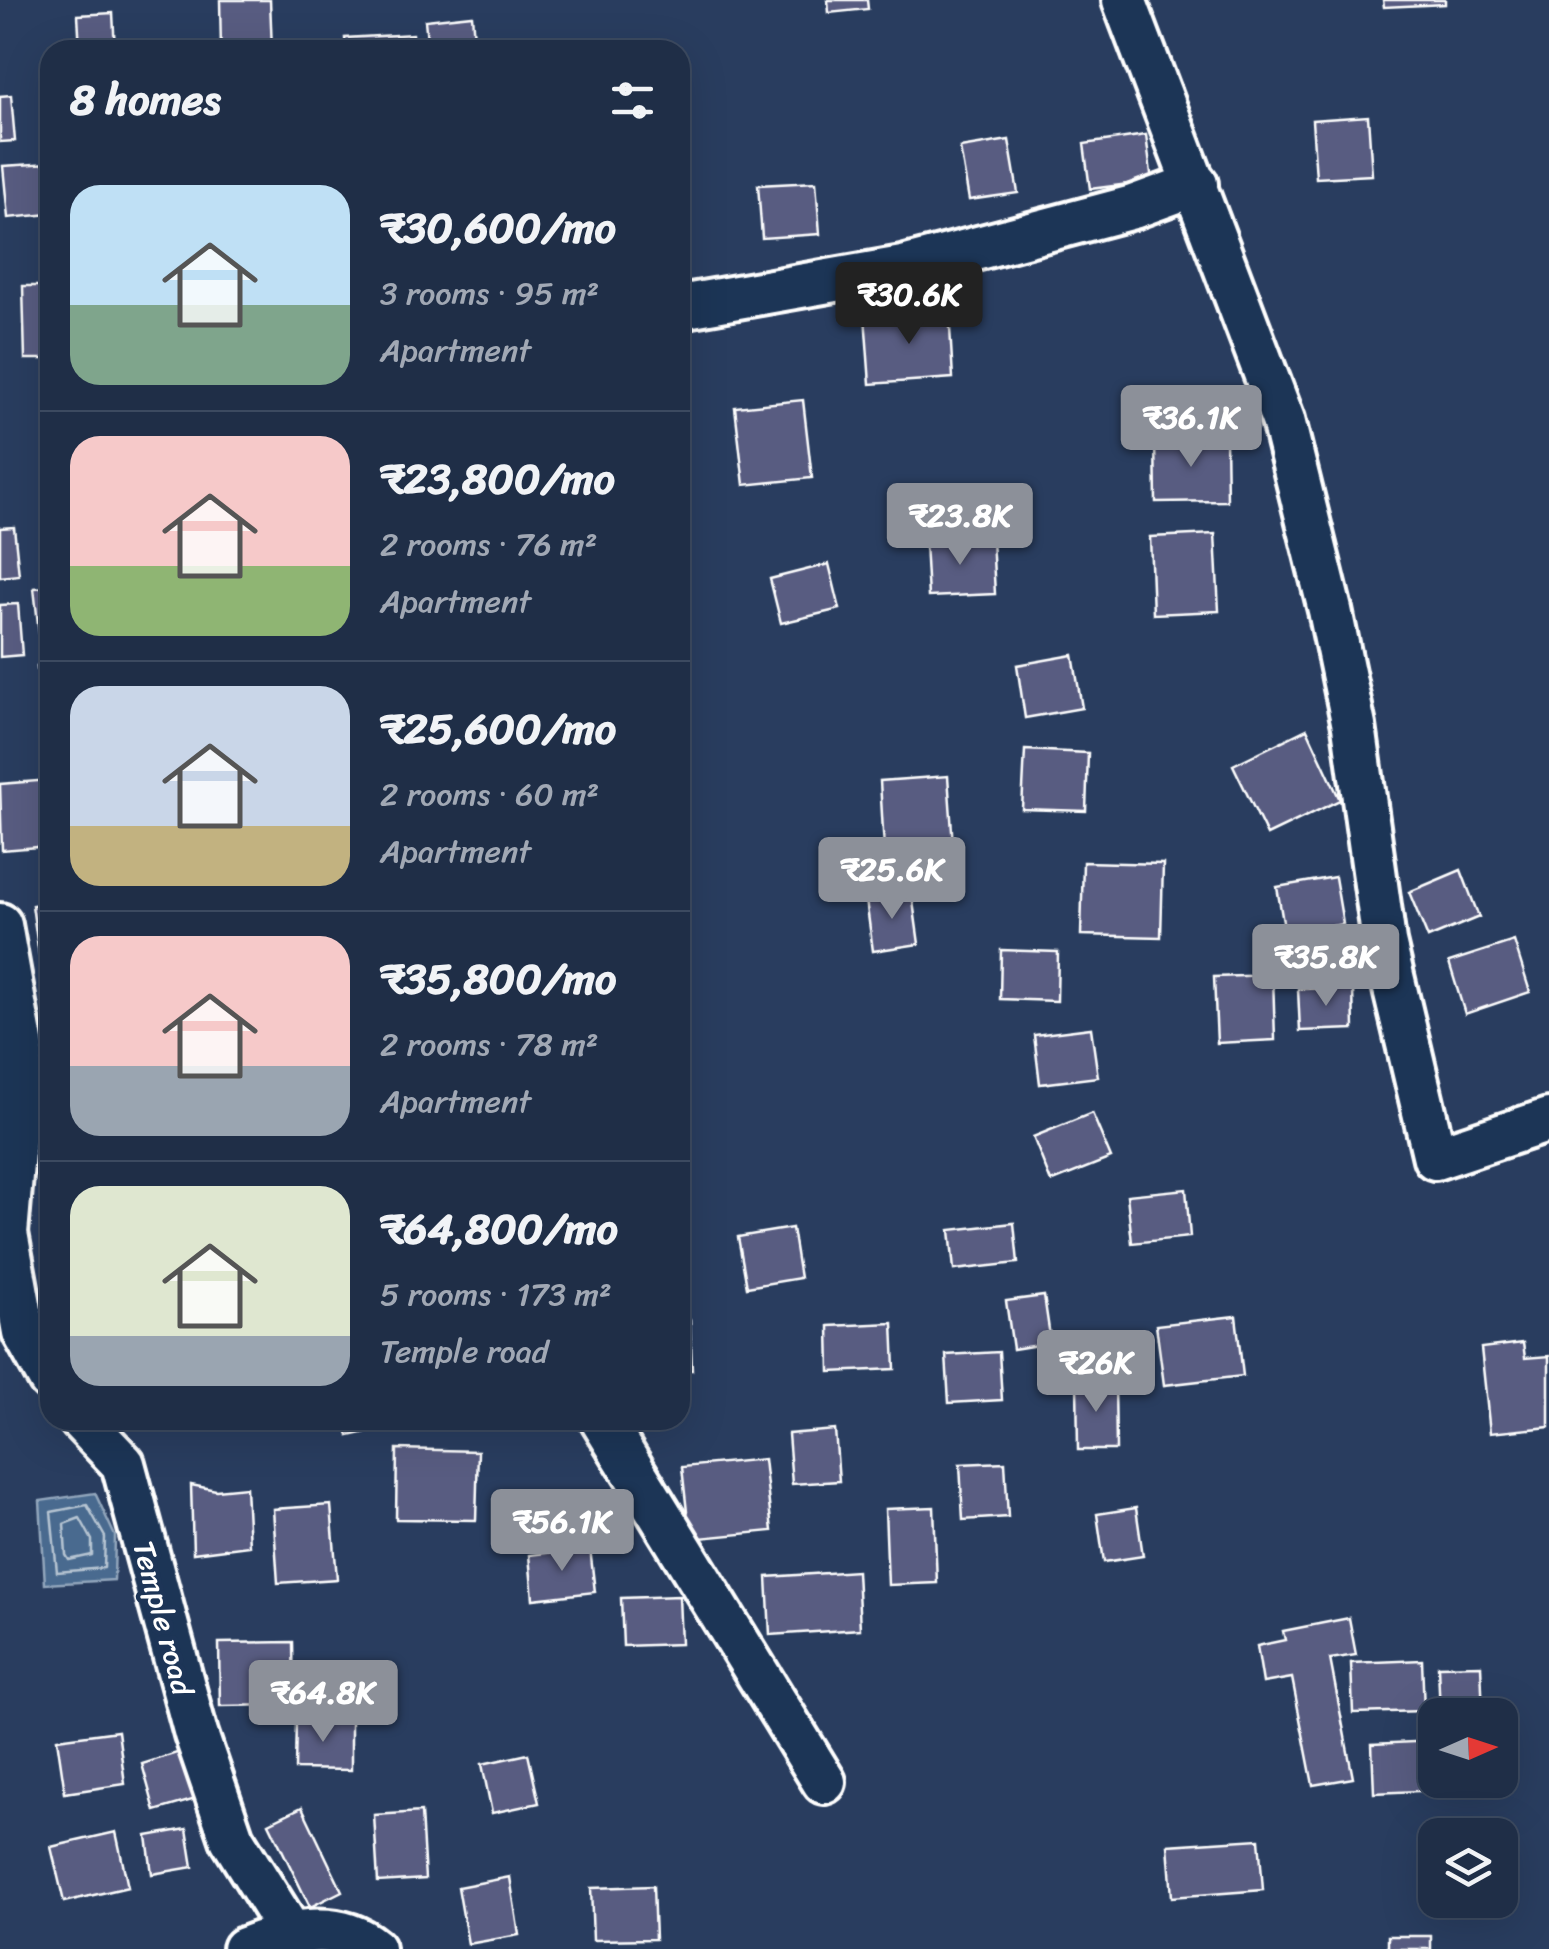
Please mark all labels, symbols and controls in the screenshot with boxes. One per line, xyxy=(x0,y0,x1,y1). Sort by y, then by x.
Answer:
text: 8 homes xyxy=(70,63,221,137)
icon: filters xyxy=(605,73,660,128)
text: ₹30,600/mo xyxy=(380,191,616,265)
icon: home xyxy=(150,225,270,345)
pin: ₹30.6K xyxy=(828,262,990,347)
text: 3 rooms · 95 m² xyxy=(380,265,599,322)
text: ₹30.6K xyxy=(857,266,961,323)
text: Apartment xyxy=(380,322,531,379)
pin: ₹36.1K xyxy=(1110,385,1272,470)
text: ₹36.1K xyxy=(1143,389,1239,446)
text: ₹23,800/mo xyxy=(380,442,615,516)
icon: home xyxy=(150,476,270,596)
pin: ₹23.8K xyxy=(879,483,1041,568)
text: ₹23.8K xyxy=(909,487,1011,544)
text: 2 rooms · 76 m² xyxy=(380,516,597,573)
text: Apartment xyxy=(380,573,531,630)
text: ₹25,600/mo xyxy=(380,692,616,766)
icon: home xyxy=(150,726,270,846)
text: 2 rooms · 60 m² xyxy=(380,766,599,823)
text: Apartment xyxy=(380,823,531,880)
pin: ₹25.6K xyxy=(811,837,973,922)
text: ₹25.6K xyxy=(840,841,944,898)
pin: ₹35.8K xyxy=(1245,924,1407,1009)
text: ₹35.8K xyxy=(1274,928,1378,985)
text: ₹35,800/mo xyxy=(380,942,616,1016)
icon: home xyxy=(150,976,270,1096)
text: 2 rooms · 78 m² xyxy=(380,1016,598,1073)
text: Apartment xyxy=(380,1073,531,1130)
text: ₹64,800/mo xyxy=(380,1192,618,1266)
icon: home xyxy=(150,1226,270,1346)
text: 5 rooms · 173 m² xyxy=(380,1266,611,1323)
text: Temple road xyxy=(380,1323,549,1380)
pin: ₹26K xyxy=(1037,1330,1155,1415)
text: ₹26K xyxy=(1059,1334,1133,1391)
pin: ₹56.1K xyxy=(481,1489,643,1574)
text: ₹56.1K xyxy=(513,1493,611,1550)
street label: Temple road xyxy=(116,1535,210,1703)
pin: ₹64.8K xyxy=(242,1660,404,1745)
text: ₹64.8K xyxy=(271,1664,375,1721)
north arrow xyxy=(1418,1698,1518,1798)
map controls xyxy=(1418,1698,1518,1918)
button: layers xyxy=(1418,1818,1518,1918)

